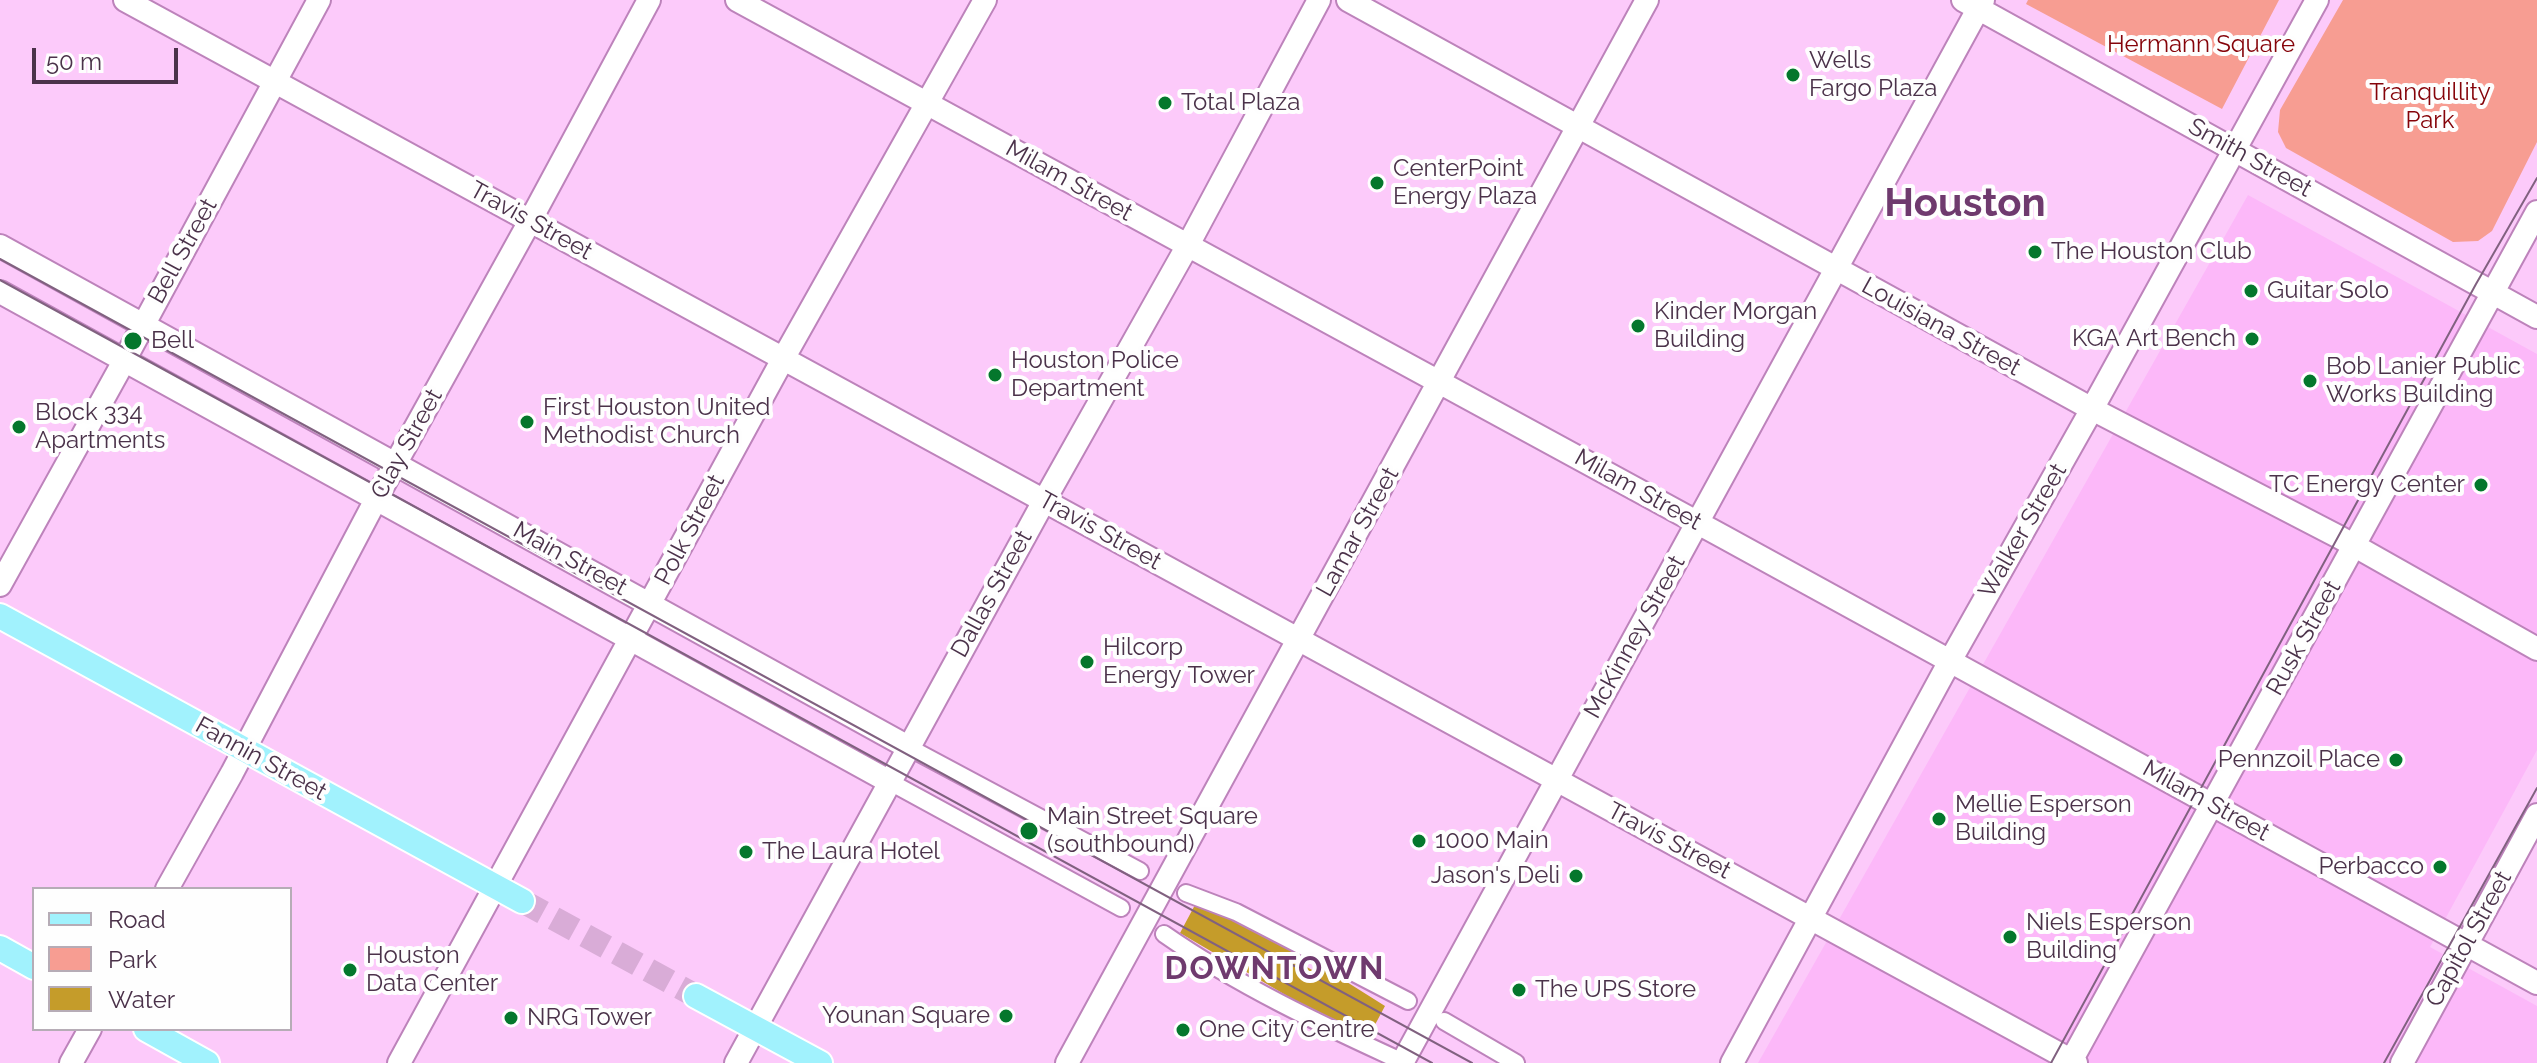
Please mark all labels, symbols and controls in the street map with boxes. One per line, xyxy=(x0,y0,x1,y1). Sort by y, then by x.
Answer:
park label: Hermann Square xyxy=(2107,31,2295,59)
scale bar xyxy=(36,32,182,82)
text: 50 m xyxy=(46,47,102,76)
place label: Wells Fargo Plaza xyxy=(1809,47,1937,103)
marker: Wells Fargo Plaza xyxy=(1784,66,1802,84)
park label: Tranquillity Park xyxy=(2369,79,2491,135)
place label: Total Plaza xyxy=(1181,89,1300,117)
marker: Total Plaza xyxy=(1156,94,1174,112)
street label: Smith Street xyxy=(2183,112,2317,204)
street label: Milam Street xyxy=(1001,134,1137,228)
place label: CenterPoint Energy Plaza xyxy=(1393,155,1537,211)
marker: CenterPoint Energy Plaza xyxy=(1368,174,1386,192)
street label: Travis Street xyxy=(465,175,597,267)
district label: Houston xyxy=(1884,180,2046,228)
street label: Bell Street xyxy=(142,193,224,309)
place label: The Houston Club xyxy=(2051,238,2252,266)
marker: The Houston Club xyxy=(2026,243,2044,261)
street label: Louisiana Street xyxy=(1857,271,2025,383)
place label: Guitar Solo xyxy=(2267,277,2389,305)
marker: Guitar Solo xyxy=(2242,282,2260,300)
place label: Kinder Morgan Building xyxy=(1654,298,1817,354)
marker: Kinder Morgan Building xyxy=(1629,317,1647,335)
place label: KGA Art Bench xyxy=(2072,325,2236,353)
place label: Bell xyxy=(151,327,194,355)
marker: Bell xyxy=(122,330,144,352)
marker: KGA Art Bench xyxy=(2243,330,2261,348)
place label: Houston Police Department xyxy=(1011,347,1179,403)
place label: Bob Lanier Public Works Building xyxy=(2326,353,2521,409)
marker: Houston Police Department xyxy=(986,366,1004,384)
marker: Bob Lanier Public Works Building xyxy=(2301,372,2319,390)
street label: Clay Street xyxy=(365,384,449,504)
place label: First Houston United Methodist Church xyxy=(543,394,770,450)
place label: Block 334 Apartments xyxy=(35,399,165,455)
marker: First Houston United Methodist Church xyxy=(518,413,536,431)
marker: Block 334 Apartments xyxy=(10,418,28,436)
street label: Milam Street xyxy=(1570,443,1706,537)
street label: Walker Street xyxy=(1973,459,2073,603)
street label: Lamar Street xyxy=(1311,462,1405,602)
street label: Polk Street xyxy=(649,470,731,590)
place label: TC Energy Center xyxy=(2269,471,2465,499)
marker: TC Energy Center xyxy=(2472,476,2490,494)
street label: Travis Street xyxy=(1034,485,1166,577)
street label: Main Street xyxy=(508,516,632,602)
street label: Dallas Street xyxy=(945,526,1039,662)
street label: McKinney Street xyxy=(1578,550,1692,724)
street label: Rusk Street xyxy=(2261,576,2347,700)
place label: Hilcorp Energy Tower xyxy=(1103,634,1255,690)
marker: Hilcorp Energy Tower xyxy=(1078,653,1096,671)
street label: Fannin Street xyxy=(190,711,332,807)
place label: Pennzoil Place xyxy=(2218,746,2380,774)
marker: Pennzoil Place xyxy=(2387,751,2405,769)
street label: Milam Street xyxy=(2138,754,2274,848)
place label: Mellie Esperson Building xyxy=(1955,791,2132,847)
street label: Travis Street xyxy=(1602,796,1736,886)
place label: Main Street Square (southbound) xyxy=(1047,803,1258,859)
marker: Mellie Esperson Building xyxy=(1930,810,1948,828)
marker: Main Street Square (southbound) xyxy=(1018,820,1040,842)
place label: 1000 Main xyxy=(1435,827,1549,855)
marker: 1000 Main xyxy=(1410,832,1428,850)
place label: The Laura Hotel xyxy=(762,838,940,866)
marker: The Laura Hotel xyxy=(737,843,755,861)
place label: Perbacco xyxy=(2319,853,2424,881)
marker: Perbacco xyxy=(2431,858,2449,876)
place label: Jason's Deli xyxy=(1431,862,1560,890)
street label: Capitol Street xyxy=(2420,866,2518,1012)
marker: Jason's Deli xyxy=(1567,867,1585,885)
legend xyxy=(32,887,292,1031)
text: Road xyxy=(108,905,166,934)
place label: Niels Esperson Building xyxy=(2026,909,2191,965)
marker: Niels Esperson Building xyxy=(2001,928,2019,946)
place label: Houston Data Center xyxy=(366,942,498,998)
text: Park xyxy=(108,945,157,974)
district label: DOWNTOWN xyxy=(1164,950,1386,988)
marker: Houston Data Center xyxy=(341,961,359,979)
place label: The UPS Store xyxy=(1535,976,1696,1004)
marker: The UPS Store xyxy=(1510,981,1528,999)
text: Water xyxy=(108,985,175,1014)
place label: Younan Square xyxy=(822,1002,990,1030)
place label: NRG Tower xyxy=(527,1004,652,1032)
marker: Younan Square xyxy=(997,1007,1015,1025)
marker: NRG Tower xyxy=(502,1009,520,1027)
place label: One City Centre xyxy=(1199,1016,1375,1044)
marker: One City Centre xyxy=(1174,1021,1192,1039)

